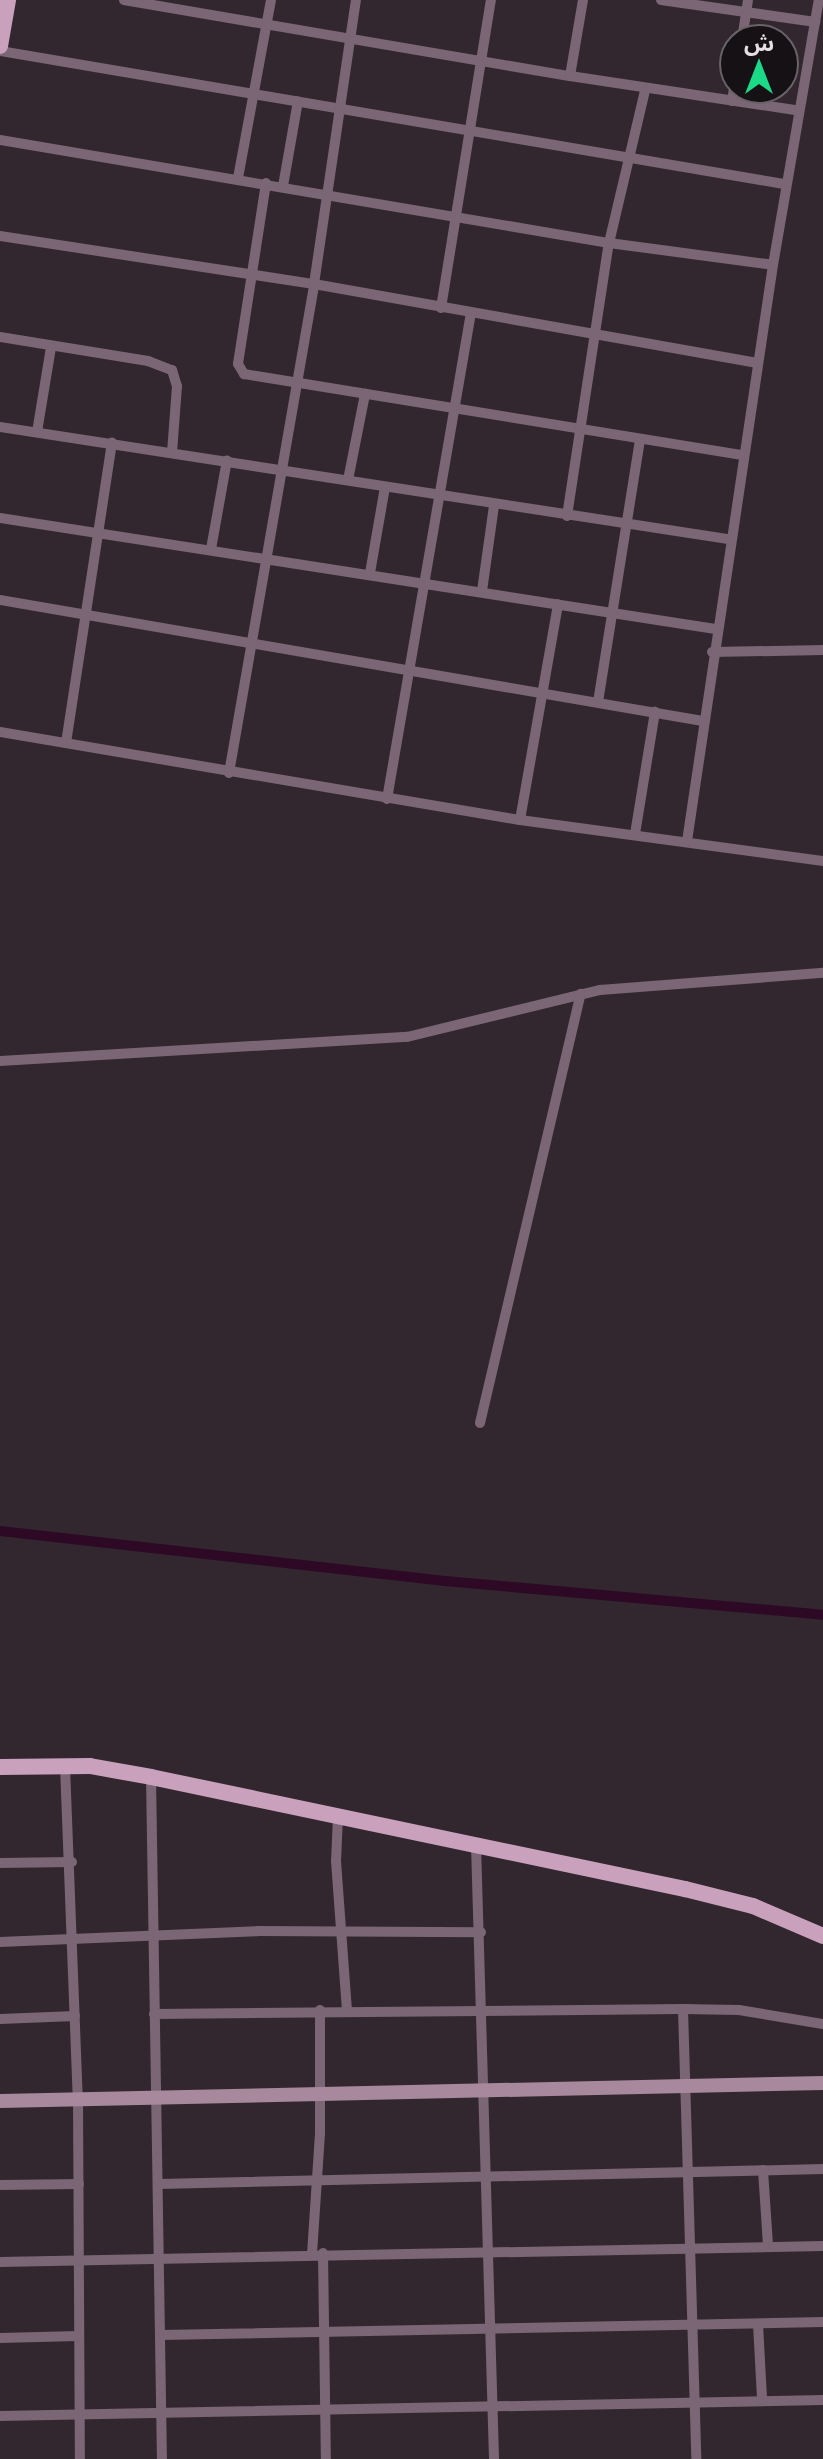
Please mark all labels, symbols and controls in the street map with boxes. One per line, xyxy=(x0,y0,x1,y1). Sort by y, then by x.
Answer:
north arrow xyxy=(719,24,799,104)
text: ش xyxy=(744,27,774,57)

